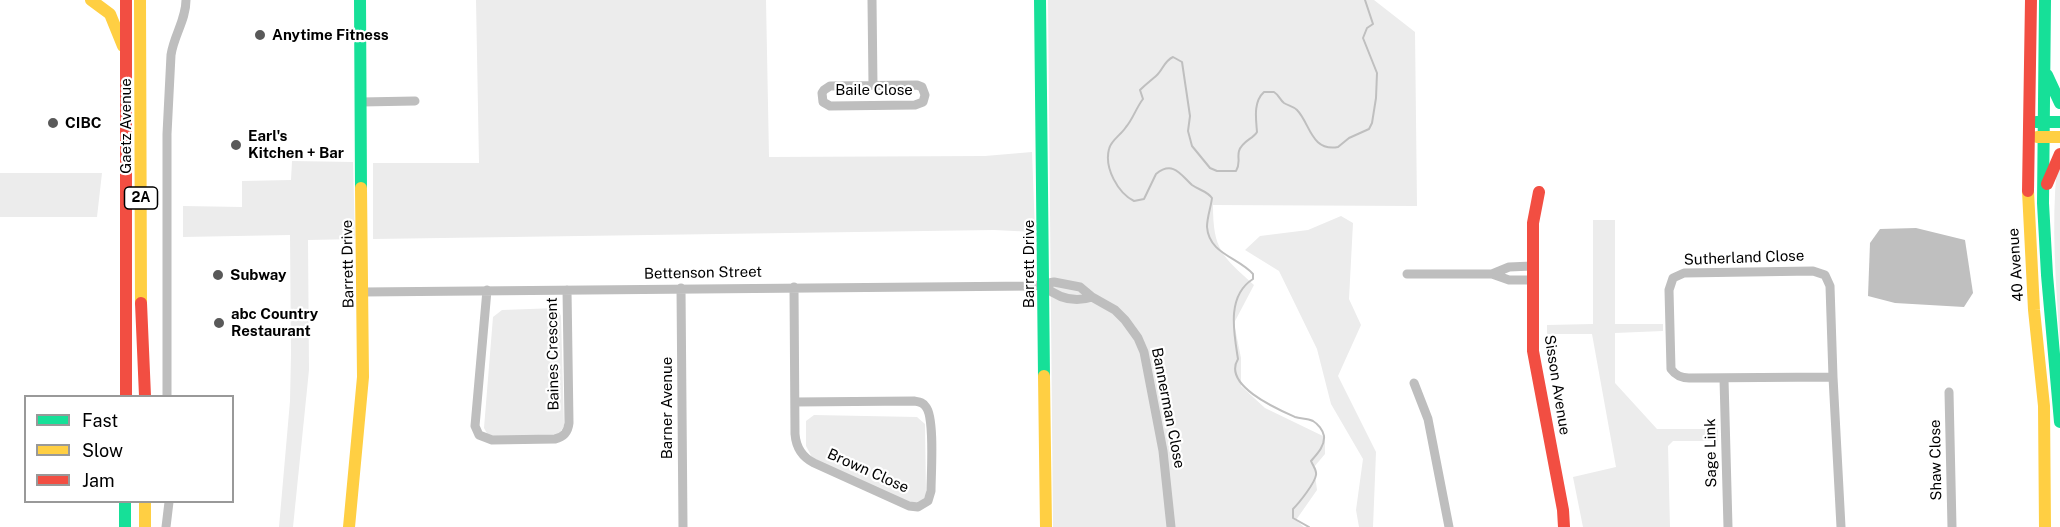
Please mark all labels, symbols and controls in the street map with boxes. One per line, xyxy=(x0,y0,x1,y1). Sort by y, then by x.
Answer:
place label: Anytime Fitness xyxy=(272,26,389,44)
marker: Anytime Fitness xyxy=(253,28,267,42)
street label: Gaetz Avenue xyxy=(117,78,135,174)
street label: Baile Close xyxy=(835,81,913,99)
place label: CIBC xyxy=(65,114,101,132)
marker: CIBC xyxy=(46,116,60,130)
place label: Earl's Kitchen + Bar xyxy=(248,127,344,162)
marker: Earl's Kitchen + Bar xyxy=(229,138,243,152)
road number: 2A xyxy=(124,187,158,209)
street label: Barrett Drive xyxy=(338,220,358,308)
street label: Barrett Drive xyxy=(1020,220,1038,308)
street label: 40 Avenue xyxy=(2004,228,2028,302)
street label: Sutherland Close xyxy=(1683,247,1805,269)
street label: Bettenson Street xyxy=(644,263,762,283)
place label: Subway xyxy=(230,266,286,284)
marker: Subway xyxy=(211,268,225,282)
street label: Baines Crescent xyxy=(543,297,563,411)
place label: abc Country Restaurant xyxy=(231,305,318,340)
marker: abc Country Restaurant xyxy=(212,316,226,330)
street label: Sisson Avenue xyxy=(1540,334,1574,436)
street label: Bannerman Close xyxy=(1147,346,1189,470)
street label: Barner Avenue xyxy=(658,357,676,459)
legend xyxy=(24,395,234,503)
text: Fast xyxy=(82,410,118,431)
street label: Sage Link xyxy=(1701,418,1721,488)
street label: Shaw Close xyxy=(1926,419,1946,501)
text: Slow xyxy=(82,440,123,461)
street label: Brown Close xyxy=(825,445,911,497)
text: Jam xyxy=(82,470,115,491)

